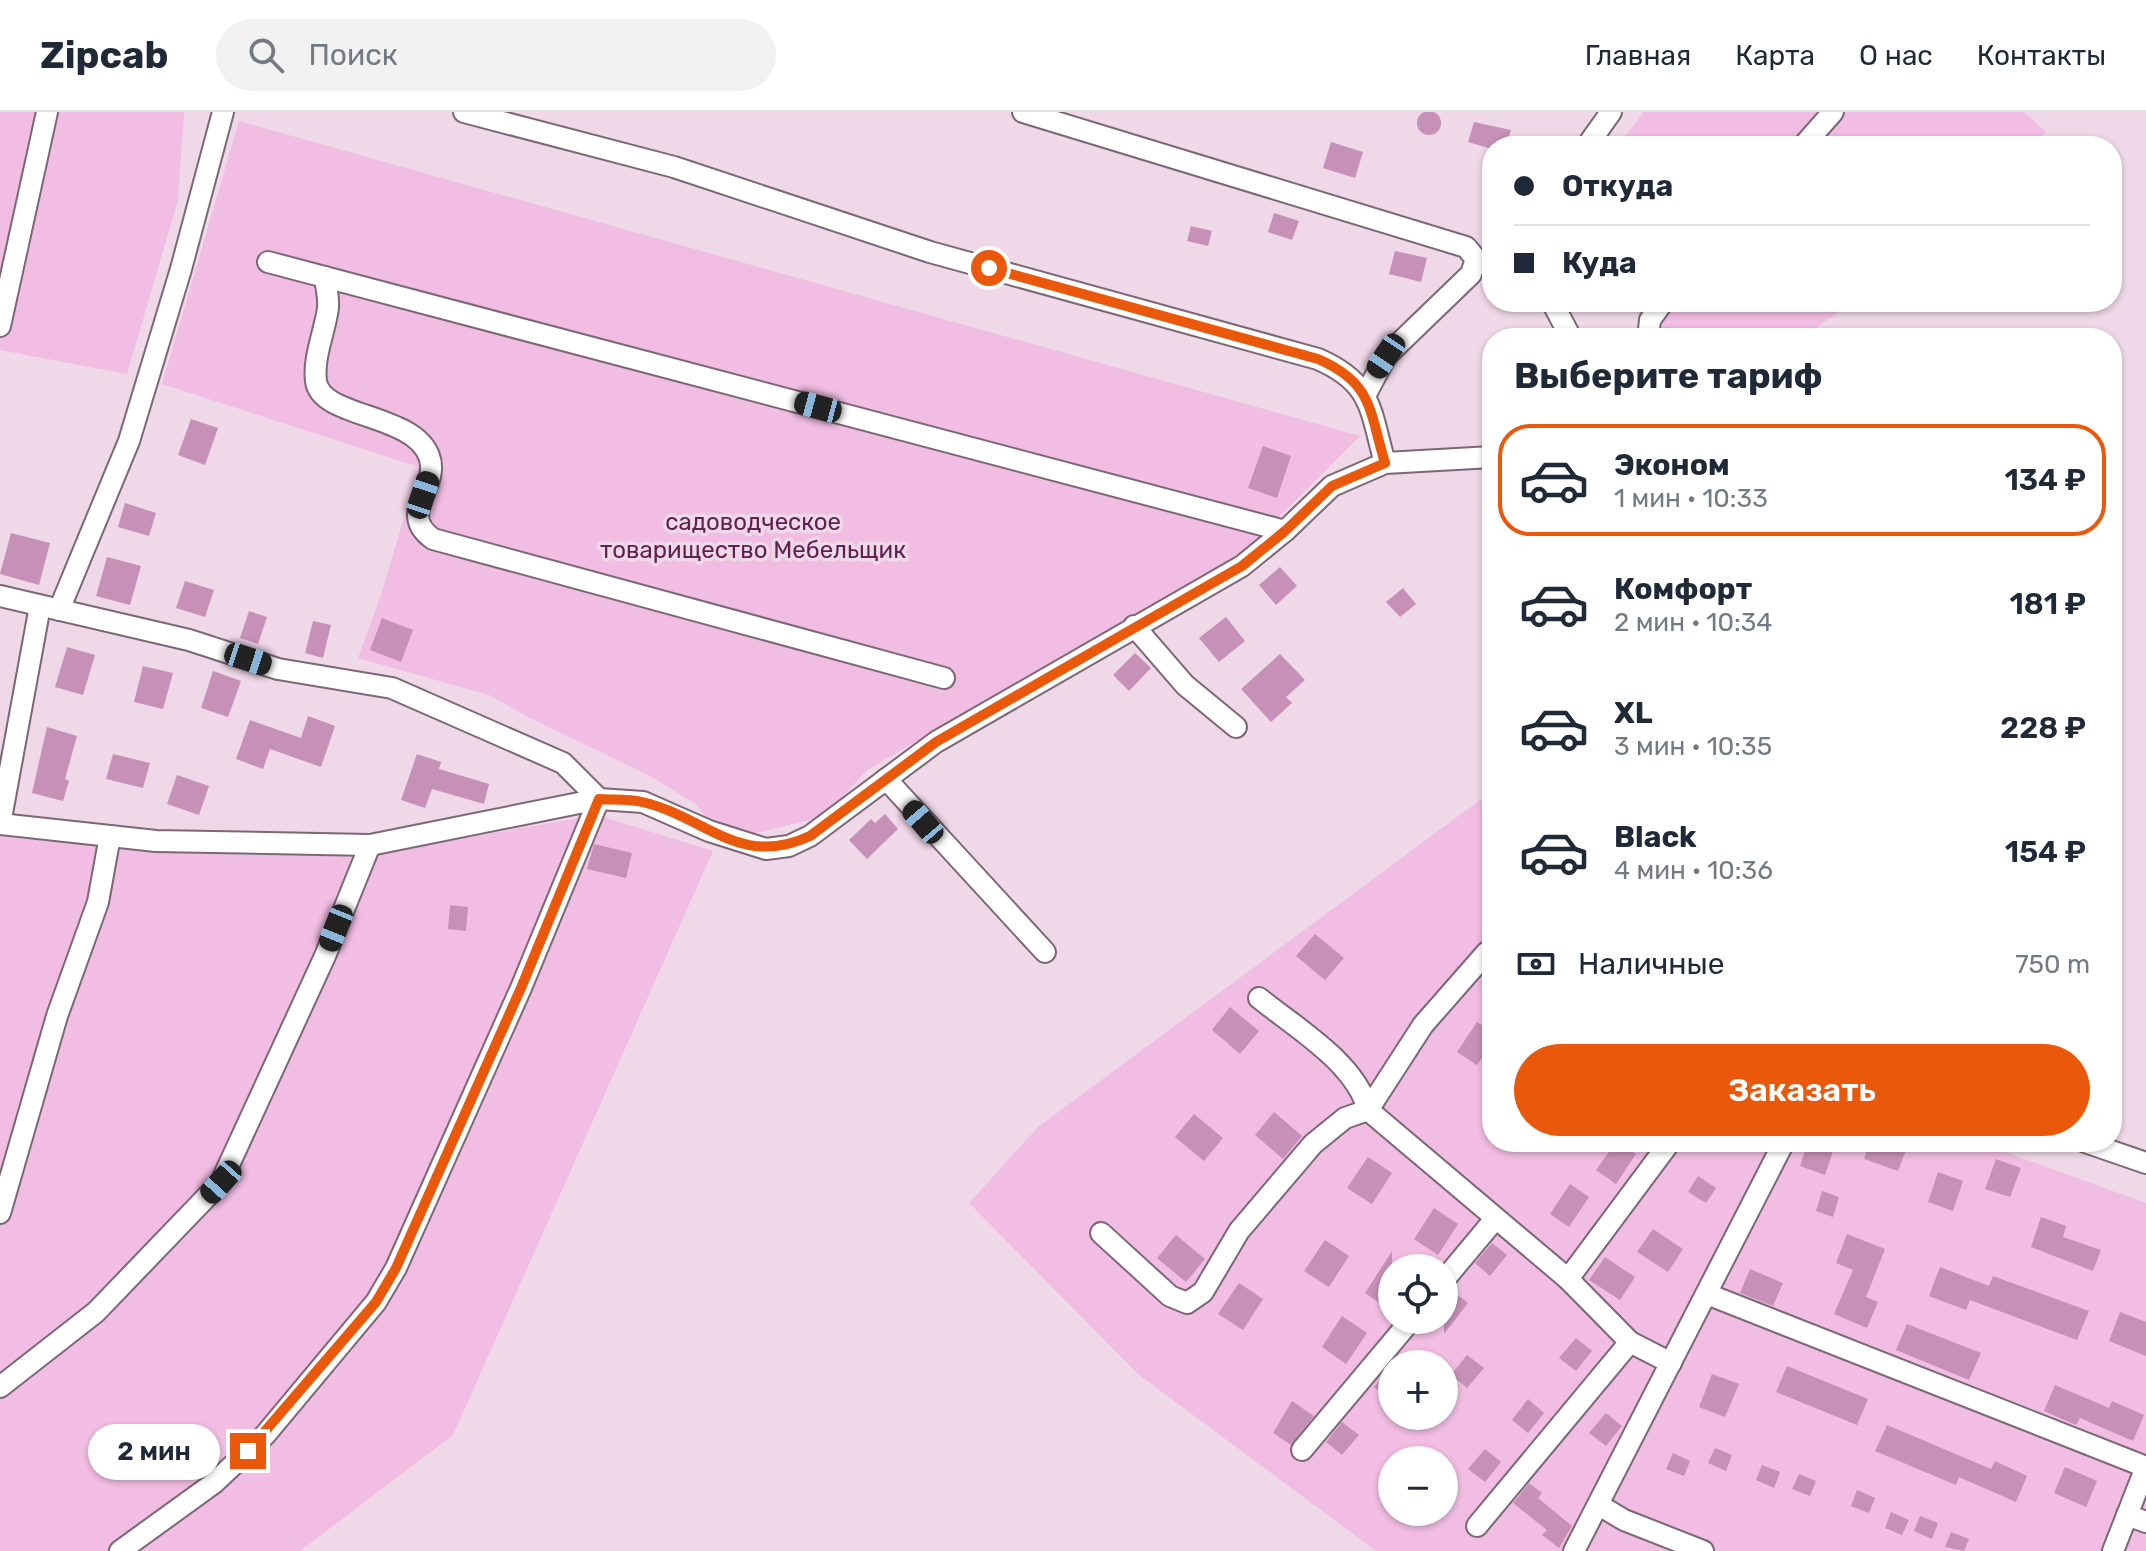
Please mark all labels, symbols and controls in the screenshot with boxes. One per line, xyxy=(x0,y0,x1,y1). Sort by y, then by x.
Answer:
search box xyxy=(216,19,776,91)
text: Zipcab xyxy=(40,32,168,78)
icon: search xyxy=(244,33,288,77)
text: Поиск xyxy=(308,37,398,73)
text: Главная xyxy=(1585,39,1691,72)
text: Карта xyxy=(1735,39,1815,72)
text: О нас xyxy=(1859,39,1933,72)
text: Контакты xyxy=(1977,39,2106,72)
text: Откуда xyxy=(1562,168,1673,204)
text: Куда xyxy=(1562,245,1637,281)
route start xyxy=(971,250,1007,286)
car xyxy=(1363,329,1409,383)
text: Выберите тариф xyxy=(1514,354,1823,397)
car xyxy=(792,389,844,425)
icon: car xyxy=(1518,444,1590,516)
text: Эконом xyxy=(1614,447,1730,483)
text: 134 ₽ xyxy=(2004,462,2086,498)
car xyxy=(404,468,442,522)
text: 1 мин · 10:33 xyxy=(1614,483,1768,514)
park label: садоводческое товарищество Мебельщик xyxy=(600,508,906,564)
icon: car xyxy=(1518,568,1590,640)
text: Комфорт xyxy=(1614,571,1752,607)
text: 181 ₽ xyxy=(2009,586,2086,622)
text: 2 мин · 10:34 xyxy=(1614,607,1772,638)
car xyxy=(221,640,275,678)
icon: car xyxy=(1518,692,1590,764)
text: XL xyxy=(1614,695,1653,731)
text: 228 ₽ xyxy=(2000,710,2086,746)
text: 3 мин · 10:35 xyxy=(1614,731,1772,762)
car xyxy=(898,796,948,848)
icon: car xyxy=(1518,816,1590,888)
text: Black xyxy=(1614,819,1697,855)
text: 154 ₽ xyxy=(2005,834,2086,870)
text: 4 мин · 10:36 xyxy=(1614,855,1773,886)
car xyxy=(316,901,356,955)
icon: cash xyxy=(1514,942,1558,986)
text: Наличные xyxy=(1578,946,1724,982)
text: 750 m xyxy=(2015,949,2090,980)
button: Заказать xyxy=(1514,1044,2090,1136)
car xyxy=(196,1156,246,1208)
map controls xyxy=(1378,1254,1458,1526)
button: locate xyxy=(1378,1254,1458,1334)
button: + xyxy=(1378,1350,1458,1430)
callout: 2 мин xyxy=(88,1423,220,1479)
route end xyxy=(230,1433,266,1469)
text: 2 мин xyxy=(117,1436,191,1467)
button: − xyxy=(1378,1446,1458,1526)

